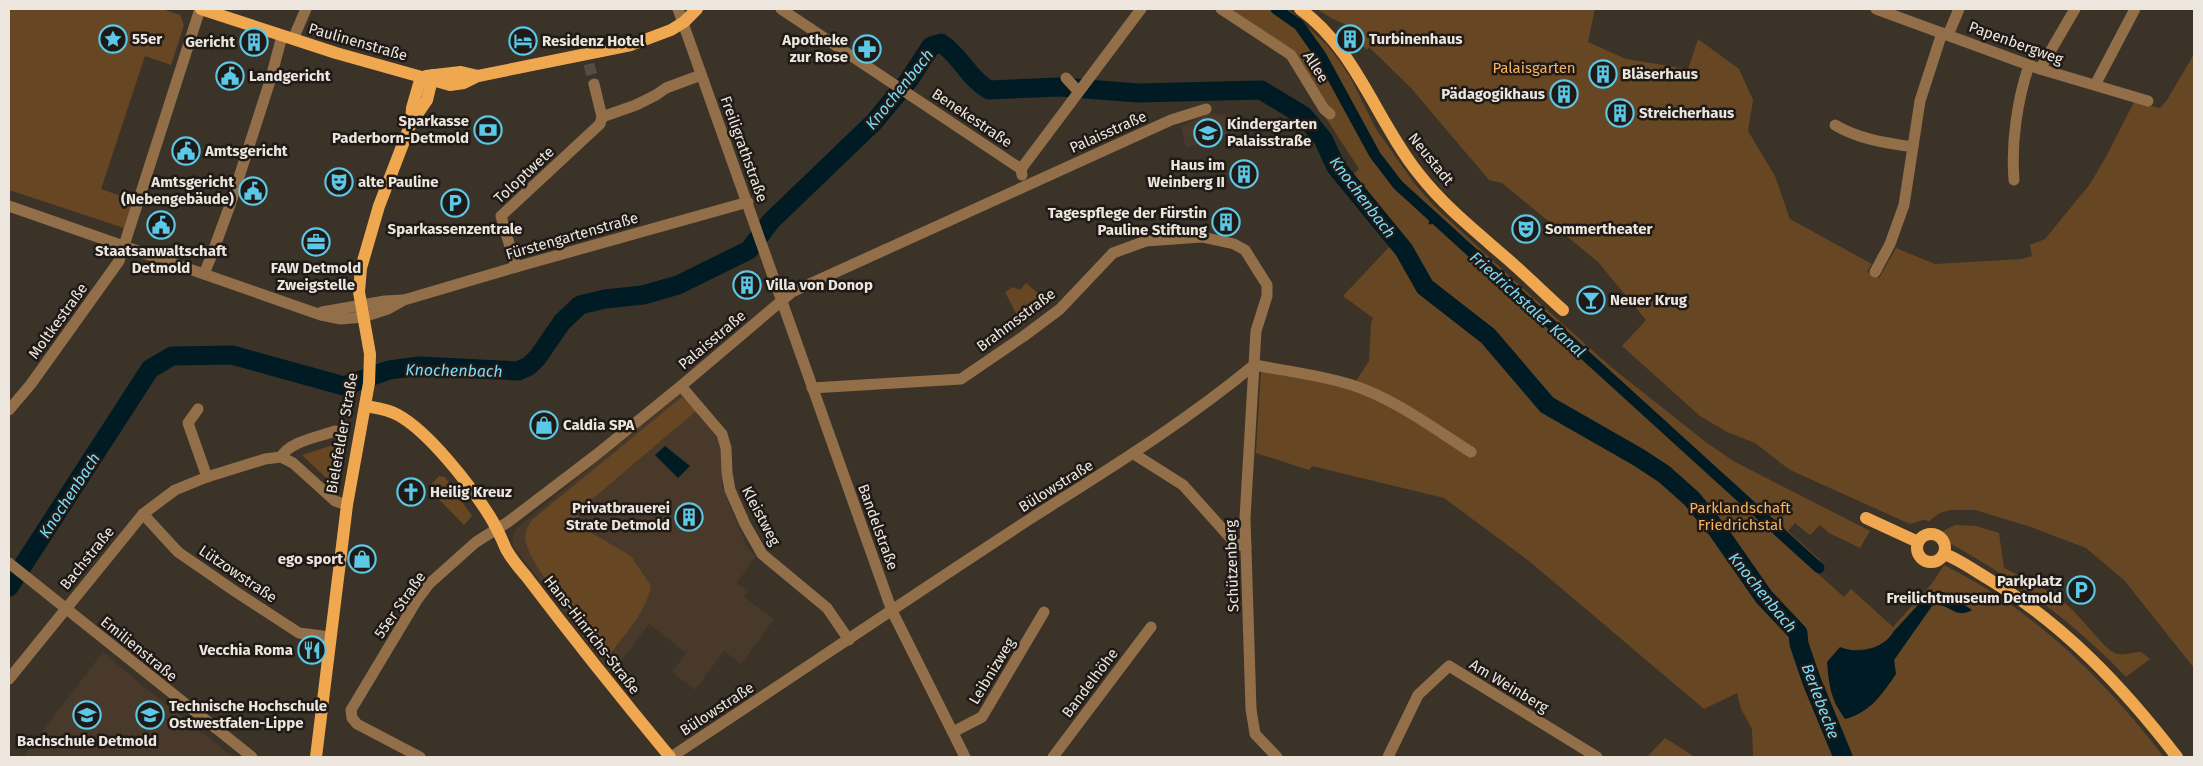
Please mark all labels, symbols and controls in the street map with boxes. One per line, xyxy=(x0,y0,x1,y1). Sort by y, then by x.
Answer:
street label: Papenbergweg xyxy=(1966,18,2066,68)
street label: Paulinenstraße xyxy=(306,19,410,65)
place icon: 55er xyxy=(98,24,128,54)
building icon: Turbinenhaus xyxy=(1335,24,1365,54)
hotel icon: Residenz Hotel xyxy=(508,26,538,56)
building icon: Gericht xyxy=(239,27,269,57)
place label: 55er xyxy=(132,30,163,48)
place label: Turbinenhaus xyxy=(1369,30,1463,48)
place label: Apotheke zur Rose xyxy=(781,31,848,66)
place label: Residenz Hotel xyxy=(542,32,645,50)
place label: Gericht xyxy=(185,33,235,51)
pharmacy icon: Apotheke zur Rose xyxy=(852,34,882,64)
water label: Knochenbach xyxy=(861,45,937,133)
street label: Allee xyxy=(1299,48,1333,86)
park label: Palaisgarten xyxy=(1492,59,1576,77)
building icon: Bläserhaus xyxy=(1588,59,1618,89)
public building icon: Landgericht xyxy=(215,61,245,91)
place label: Bläserhaus xyxy=(1622,65,1698,83)
place label: Landgericht xyxy=(249,67,331,85)
building icon: Pädagogikhaus xyxy=(1549,79,1579,109)
street label: Benekestraße xyxy=(928,85,1016,151)
place label: Pädagogikhaus xyxy=(1441,85,1545,103)
street label: Freiligrathstraße xyxy=(716,94,772,204)
building icon: Streicherhaus xyxy=(1605,98,1635,128)
place label: Streicherhaus xyxy=(1639,104,1734,122)
street label: Palaisstraße xyxy=(1067,107,1149,157)
place label: Sparkasse Paderborn-Detmold xyxy=(332,112,469,147)
bank icon: Sparkasse Paderborn-Detmold xyxy=(473,115,503,145)
place label: Kindergarten Palaisstraße xyxy=(1227,115,1317,150)
school or university icon: Kindergarten Palaisstraße xyxy=(1193,118,1223,148)
street label: Neustadt xyxy=(1404,129,1458,189)
public building icon: Amtsgericht xyxy=(171,136,201,166)
place label: Amtsgericht xyxy=(204,142,288,160)
street label: Toloptwete xyxy=(490,143,558,207)
water label: Knochenbach xyxy=(1326,153,1400,242)
place label: Haus im Weinberg II xyxy=(1148,156,1225,191)
building icon: Haus im Weinberg II xyxy=(1229,159,1259,189)
theatre icon: alte Pauline xyxy=(324,167,354,197)
place label: Amtsgericht (Nebengebäude) xyxy=(121,173,234,208)
place label: alte Pauline xyxy=(358,173,439,191)
public building icon: Amtsgericht (Nebengebäude) xyxy=(238,176,268,206)
parking icon: Sparkassenzentrale xyxy=(440,188,470,218)
place label: Tagespflege der Fürstin Pauline Stiftung xyxy=(1048,204,1208,239)
building icon: Tagespflege der Fürstin Pauline Stiftung xyxy=(1211,207,1241,237)
street label: Fürstengartenstraße xyxy=(504,208,640,264)
public building icon: Staatsanwaltschaft Detmold xyxy=(146,210,176,240)
theatre icon: Sommertheater xyxy=(1511,214,1541,244)
place label: Sparkassenzentrale xyxy=(388,220,522,238)
place label: Sommertheater xyxy=(1545,220,1654,238)
office icon: FAW Detmold Zweigstelle xyxy=(301,227,331,257)
place label: Staatsanwaltschaft Detmold xyxy=(95,242,227,277)
water label: Friedrichstaler Kanal xyxy=(1466,248,1589,361)
place label: FAW Detmold Zweigstelle xyxy=(271,259,361,294)
building icon: Villa von Donop xyxy=(732,270,762,300)
place label: Villa von Donop xyxy=(765,276,873,294)
street label: Moltkestraße xyxy=(25,280,91,362)
street label: Brahmsstraße xyxy=(973,285,1059,355)
bar icon: Neuer Krug xyxy=(1576,285,1606,315)
place label: Neuer Krug xyxy=(1610,291,1688,309)
street label: Palaisstraße xyxy=(675,307,749,373)
water label: Knochenbach xyxy=(405,360,503,381)
street label: Bielefelder Straße xyxy=(323,371,361,495)
shop icon: Caldia SPA xyxy=(529,410,559,440)
place label: Caldia SPA xyxy=(563,416,636,434)
water label: Knochenbach xyxy=(35,449,104,541)
street label: Bülowstraße xyxy=(1015,456,1097,516)
church icon: Heilig Kreuz xyxy=(396,477,426,507)
street label: Bandelstraße xyxy=(854,481,902,573)
place label: Heilig Kreuz xyxy=(430,483,512,501)
street label: Kleistweg xyxy=(738,483,784,549)
place label: Privatbrauerei Strate Detmold xyxy=(566,499,670,534)
park label: Parklandschaft Friedrichstal xyxy=(1689,499,1791,534)
building icon: Privatbrauerei Strate Detmold xyxy=(674,502,704,532)
street label: Schützenberg xyxy=(1221,519,1243,612)
street label: Bachstraße xyxy=(56,523,118,593)
street label: Lützowstraße xyxy=(196,541,280,607)
shop icon: ego sport xyxy=(347,544,377,574)
water label: Knochenbach xyxy=(1725,548,1801,636)
place label: ego sport xyxy=(278,550,343,568)
street label: 55er Straße xyxy=(371,568,429,642)
street label: Hans-Hinrichs-Straße xyxy=(540,572,644,698)
place label: Parkplatz Freilichtmuseum Detmold xyxy=(1887,572,2062,607)
parking icon: Parkplatz Freilichtmuseum Detmold xyxy=(2066,575,2096,605)
street label: Emilienstraße xyxy=(97,613,181,685)
street label: Leibnizweg xyxy=(965,634,1019,708)
restaurant icon: Vecchia Roma xyxy=(297,635,327,665)
place label: Vecchia Roma xyxy=(198,641,293,659)
street label: Bandelhöhe xyxy=(1058,645,1122,721)
street label: Am Weinberg xyxy=(1466,655,1552,717)
water label: Berlebecke xyxy=(1798,661,1844,741)
street label: Bülowstraße xyxy=(677,678,757,740)
place label: Technische Hochschule Ostwestfalen-Lippe xyxy=(169,697,327,732)
school or university icon: Bachschule Detmold xyxy=(72,700,102,730)
school or university icon: Technische Hochschule Ostwestfalen-Lippe xyxy=(135,700,165,730)
place label: Bachschule Detmold xyxy=(17,732,157,750)

